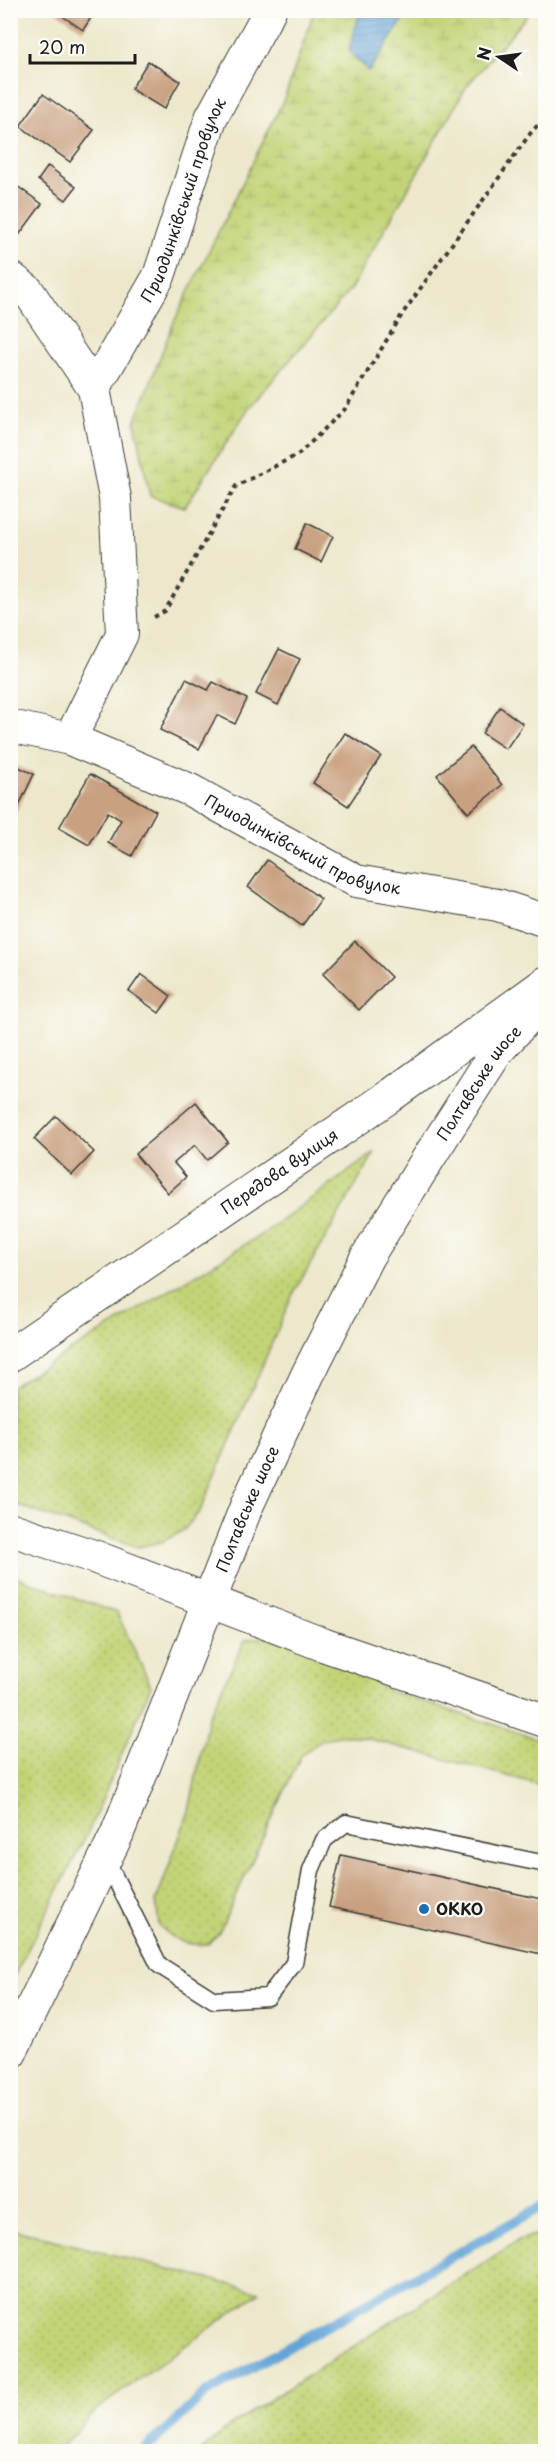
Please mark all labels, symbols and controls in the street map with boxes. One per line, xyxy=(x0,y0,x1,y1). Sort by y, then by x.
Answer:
scale bar xyxy=(30,27,135,65)
north arrow xyxy=(469,27,529,87)
text: 20 m xyxy=(39,33,85,60)
text: N xyxy=(470,45,497,62)
street label: Приодинківський провулок xyxy=(133,92,231,306)
street label: Приодинківський провулок xyxy=(201,787,403,899)
street label: Полтавське шосе xyxy=(430,1019,526,1145)
street label: Передова вулиця xyxy=(215,1122,342,1219)
street label: Полтавське шосе xyxy=(209,1441,284,1575)
place label: ОККО xyxy=(436,1896,483,1920)
marker: ОККО xyxy=(417,1902,431,1916)

